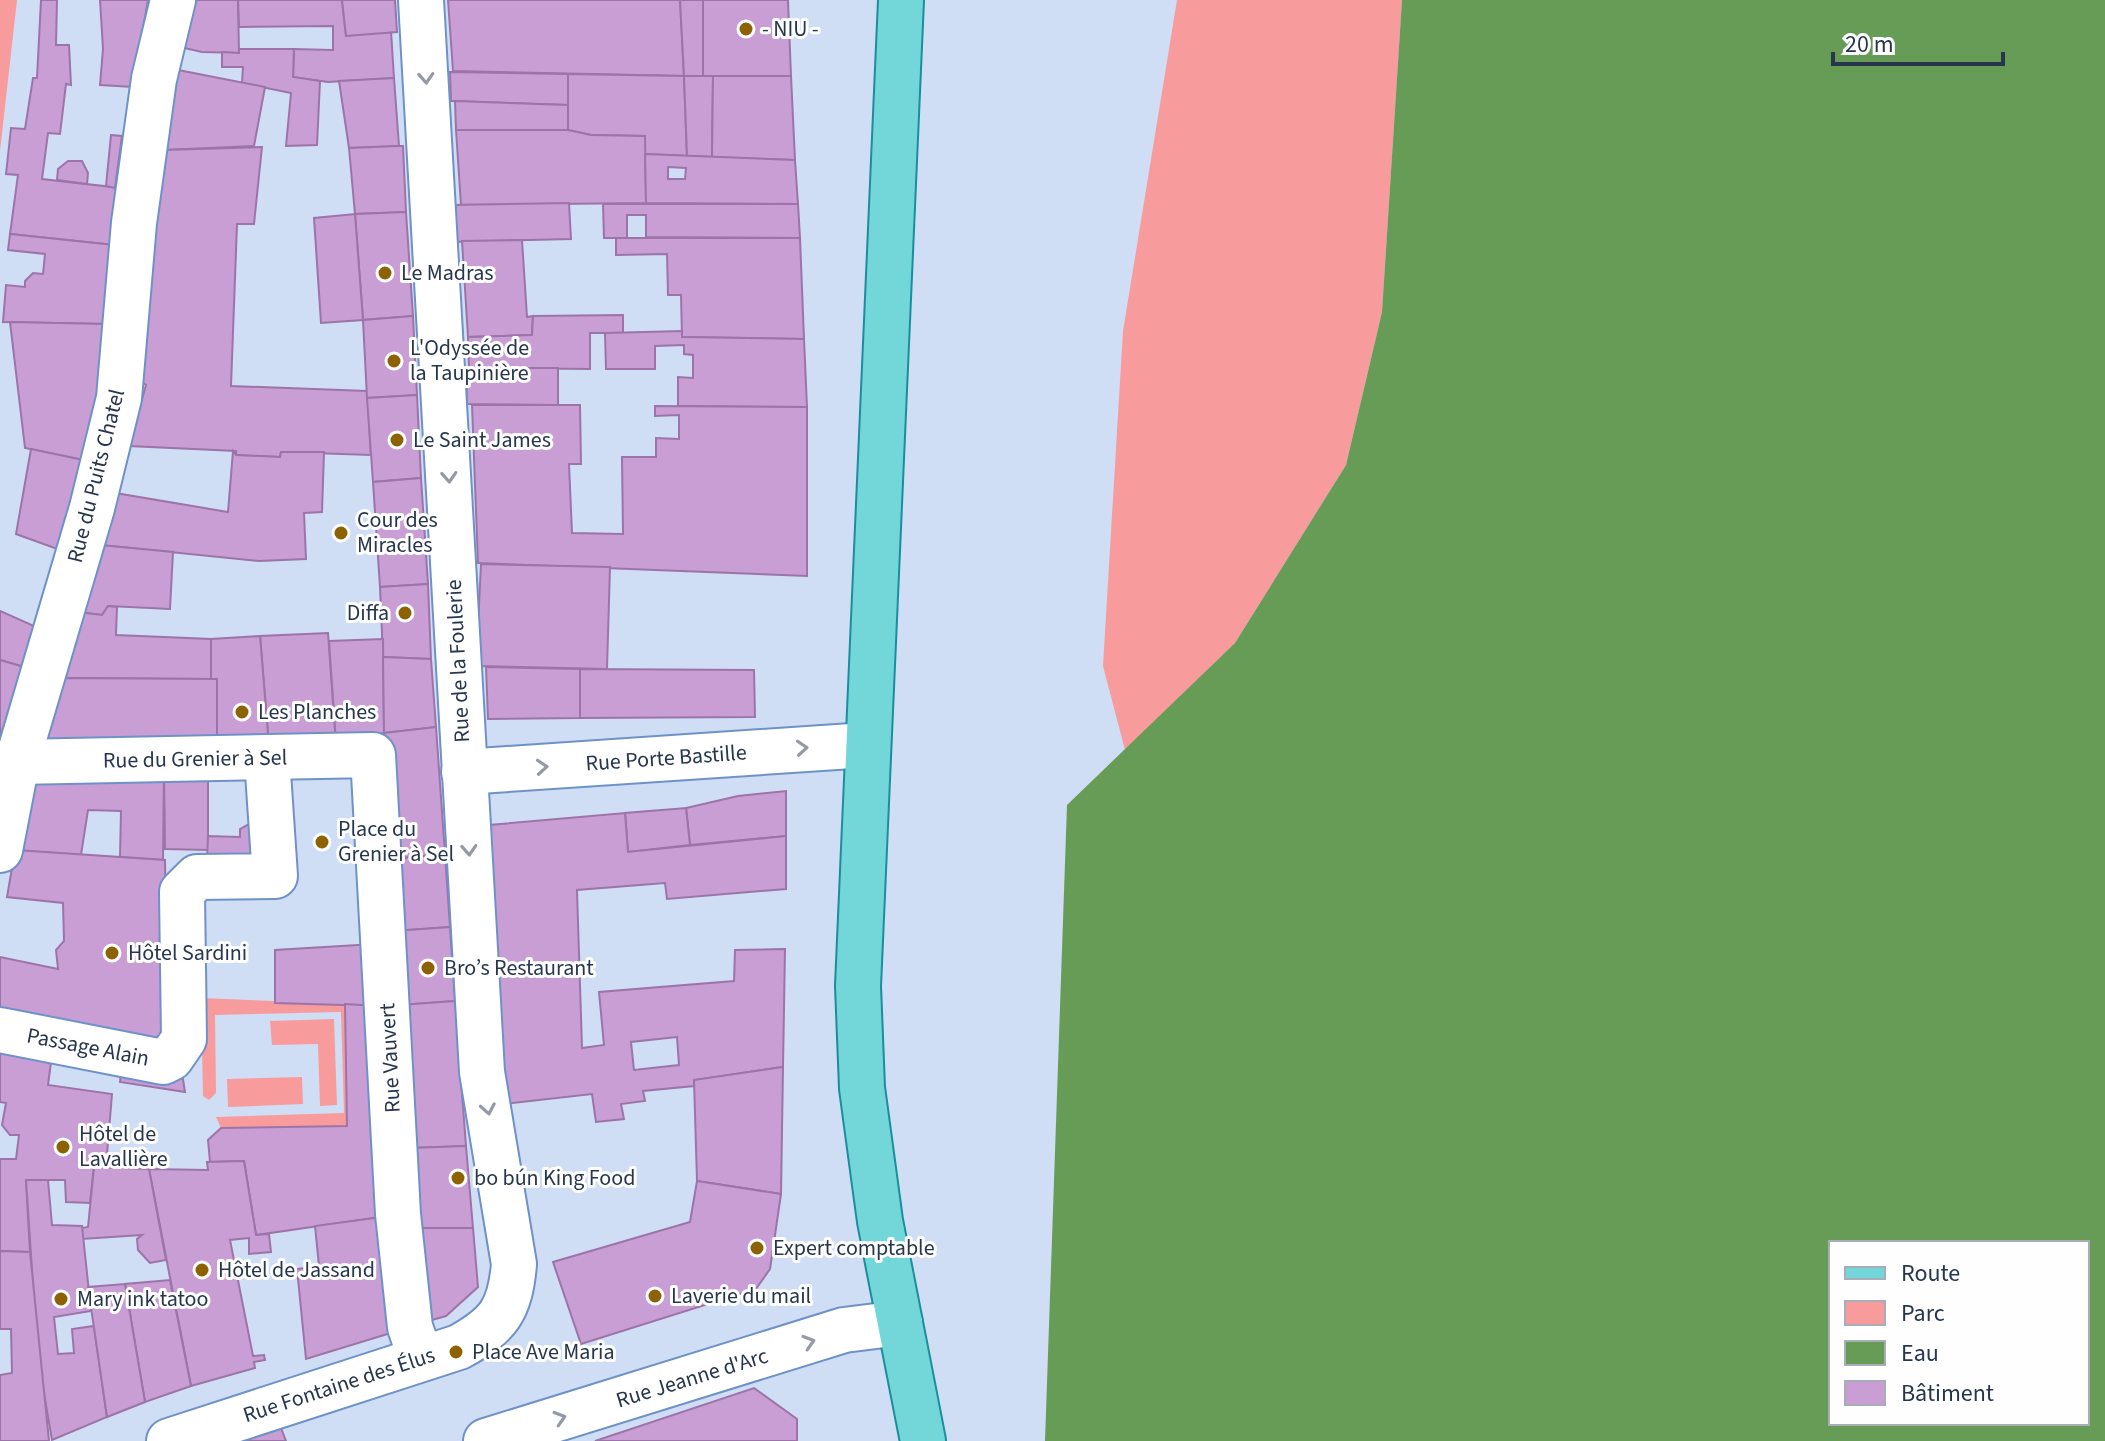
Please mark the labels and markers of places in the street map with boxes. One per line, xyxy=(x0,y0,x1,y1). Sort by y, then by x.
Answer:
place label: ‑ NIU ‑ xyxy=(762,13,819,45)
marker: ‑ NIU ‑ xyxy=(737,20,755,38)
place label: Le Madras xyxy=(401,257,493,289)
marker: Le Madras xyxy=(376,264,394,282)
place label: L'Odyssée de la Taupinière xyxy=(410,332,529,389)
marker: L'Odyssée de la Taupinière xyxy=(385,352,403,370)
place label: Le Saint James xyxy=(413,424,551,456)
marker: Le Saint James xyxy=(388,431,406,449)
place label: Cour des Miracles xyxy=(357,504,438,561)
marker: Cour des Miracles xyxy=(332,524,350,542)
place label: Diffa xyxy=(347,597,389,629)
marker: Diffa xyxy=(396,604,414,622)
place label: Les Planches xyxy=(258,696,376,728)
marker: Les Planches xyxy=(233,703,251,721)
place label: Place du Grenier à Sel xyxy=(338,813,454,870)
marker: Place du Grenier à Sel xyxy=(313,833,331,851)
place label: Hôtel Sardini xyxy=(128,937,247,969)
marker: Hôtel Sardini xyxy=(103,944,121,962)
place label: Bro’s Restaurant xyxy=(444,952,594,984)
marker: Bro’s Restaurant xyxy=(419,959,437,977)
place label: Hôtel de Lavallière xyxy=(79,1118,168,1175)
marker: Hôtel de Lavallière xyxy=(54,1138,72,1156)
place label: bo bún King Food xyxy=(474,1162,635,1194)
marker: bo bún King Food xyxy=(449,1169,467,1187)
place label: Expert comptable xyxy=(773,1232,935,1264)
marker: Expert comptable xyxy=(748,1239,766,1257)
place label: Hôtel de Jassand xyxy=(218,1254,375,1286)
marker: Hôtel de Jassand xyxy=(193,1261,211,1279)
place label: Laverie du mail xyxy=(671,1280,811,1312)
place label: Mary ink tatoo xyxy=(77,1283,208,1315)
marker: Laverie du mail xyxy=(646,1287,664,1305)
marker: Mary ink tatoo xyxy=(52,1290,70,1308)
place label: Place Ave Maria xyxy=(472,1336,615,1368)
marker: Place Ave Maria xyxy=(447,1343,465,1361)

